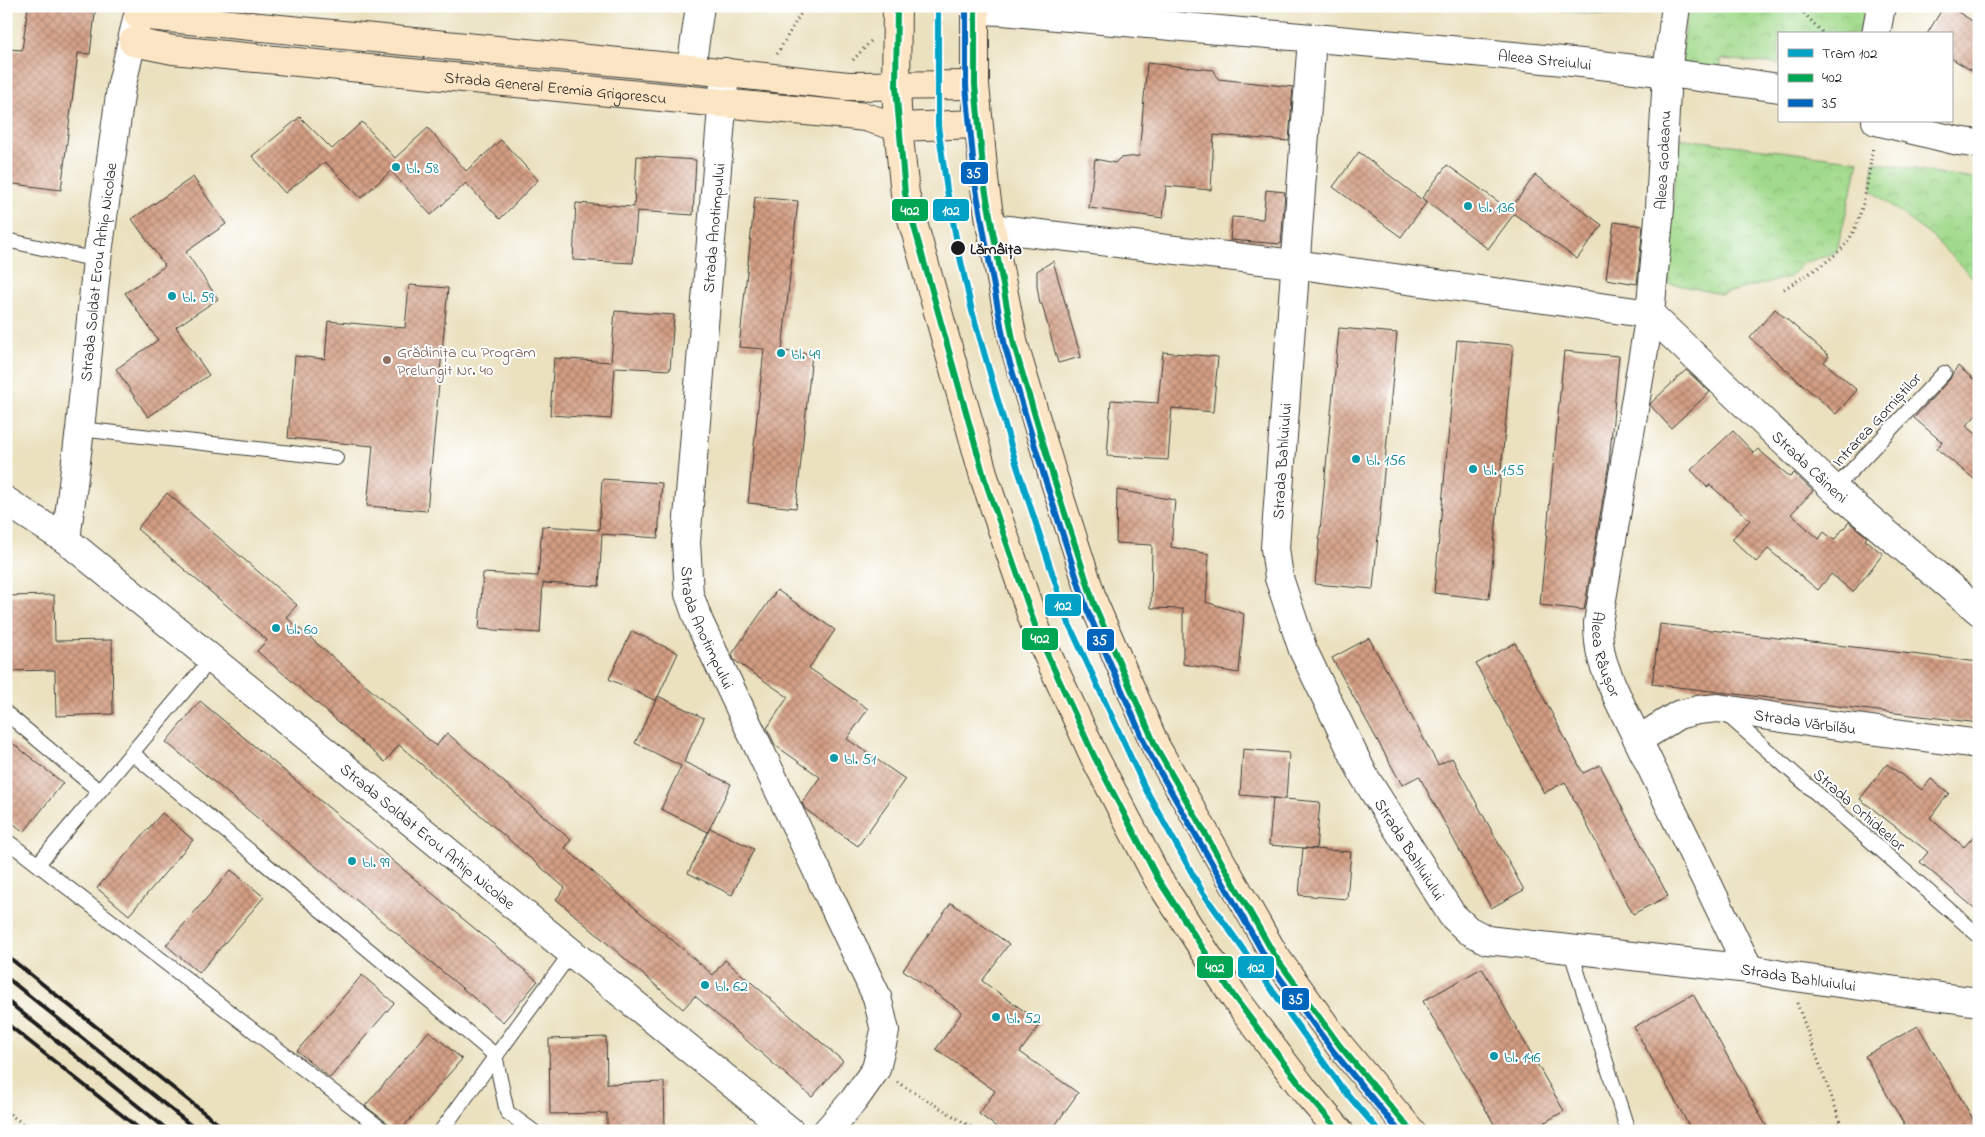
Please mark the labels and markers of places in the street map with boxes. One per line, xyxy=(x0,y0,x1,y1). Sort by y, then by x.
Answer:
place label: bl. 58 xyxy=(406,157,439,181)
marker: bl. 58 xyxy=(390,161,402,173)
place label: bl. 136 xyxy=(1478,196,1515,220)
marker: bl. 136 xyxy=(1462,200,1474,212)
place label: Lămâița xyxy=(970,238,1022,262)
marker: Lămâița xyxy=(949,239,967,257)
place label: bl. 59 xyxy=(182,286,214,310)
marker: bl. 59 xyxy=(166,290,178,302)
place label: Grădinița cu Program Prelungit Nr. 40 xyxy=(397,341,536,383)
place label: bl. 49 xyxy=(791,343,821,367)
marker: bl. 49 xyxy=(775,347,787,359)
marker: Grădinița cu Program Prelungit Nr. 40 xyxy=(381,354,393,366)
place label: bl. 156 xyxy=(1366,449,1405,473)
marker: bl. 156 xyxy=(1350,453,1362,465)
place label: bl. 155 xyxy=(1483,459,1524,483)
marker: bl. 155 xyxy=(1467,463,1479,475)
place label: bl. 60 xyxy=(286,618,318,642)
marker: bl. 60 xyxy=(270,622,282,634)
place label: bl. 51 xyxy=(844,748,876,772)
marker: bl. 51 xyxy=(828,752,840,764)
place label: bl. 99 xyxy=(362,851,390,875)
marker: bl. 99 xyxy=(346,855,358,867)
place label: bl. 62 xyxy=(715,975,748,999)
marker: bl. 62 xyxy=(699,979,711,991)
place label: bl. 52 xyxy=(1006,1007,1041,1031)
marker: bl. 52 xyxy=(990,1011,1002,1023)
place label: bl. 146 xyxy=(1504,1046,1541,1070)
marker: bl. 146 xyxy=(1488,1050,1500,1062)

